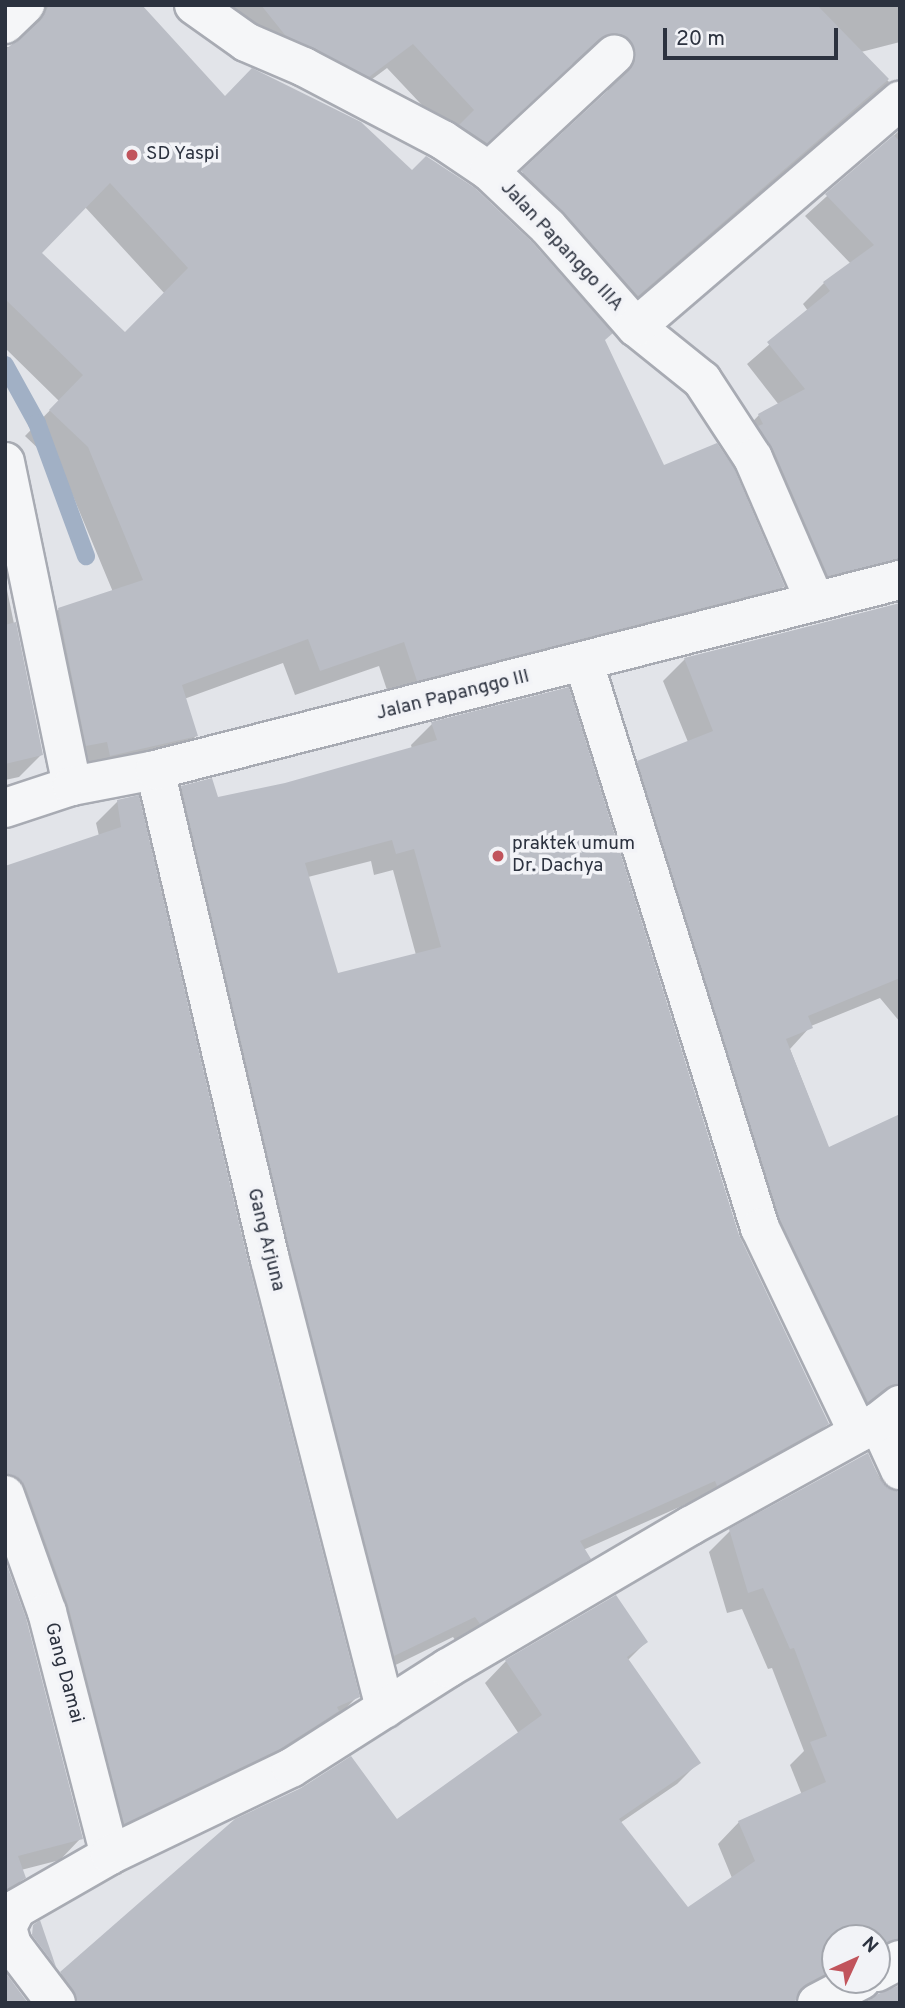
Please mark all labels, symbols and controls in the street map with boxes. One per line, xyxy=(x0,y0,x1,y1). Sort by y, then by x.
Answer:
scale bar xyxy=(667,14,842,58)
text: 20 m xyxy=(676,26,725,53)
place label: SD Yaspi xyxy=(146,144,220,166)
marker: SD Yaspi xyxy=(124,147,140,163)
street label: Jalan Papanggo IIIA xyxy=(495,177,627,317)
street label: Jalan Papanggo III xyxy=(374,666,532,726)
place label: praktek umum Dr. Dachya xyxy=(512,834,635,878)
marker: praktek umum Dr. Dachya xyxy=(490,848,506,864)
street label: Gang Arjuna xyxy=(241,1186,289,1294)
street label: Gang Damai xyxy=(39,1620,87,1726)
north arrow xyxy=(821,1924,891,1994)
text: N xyxy=(856,1932,883,1959)

